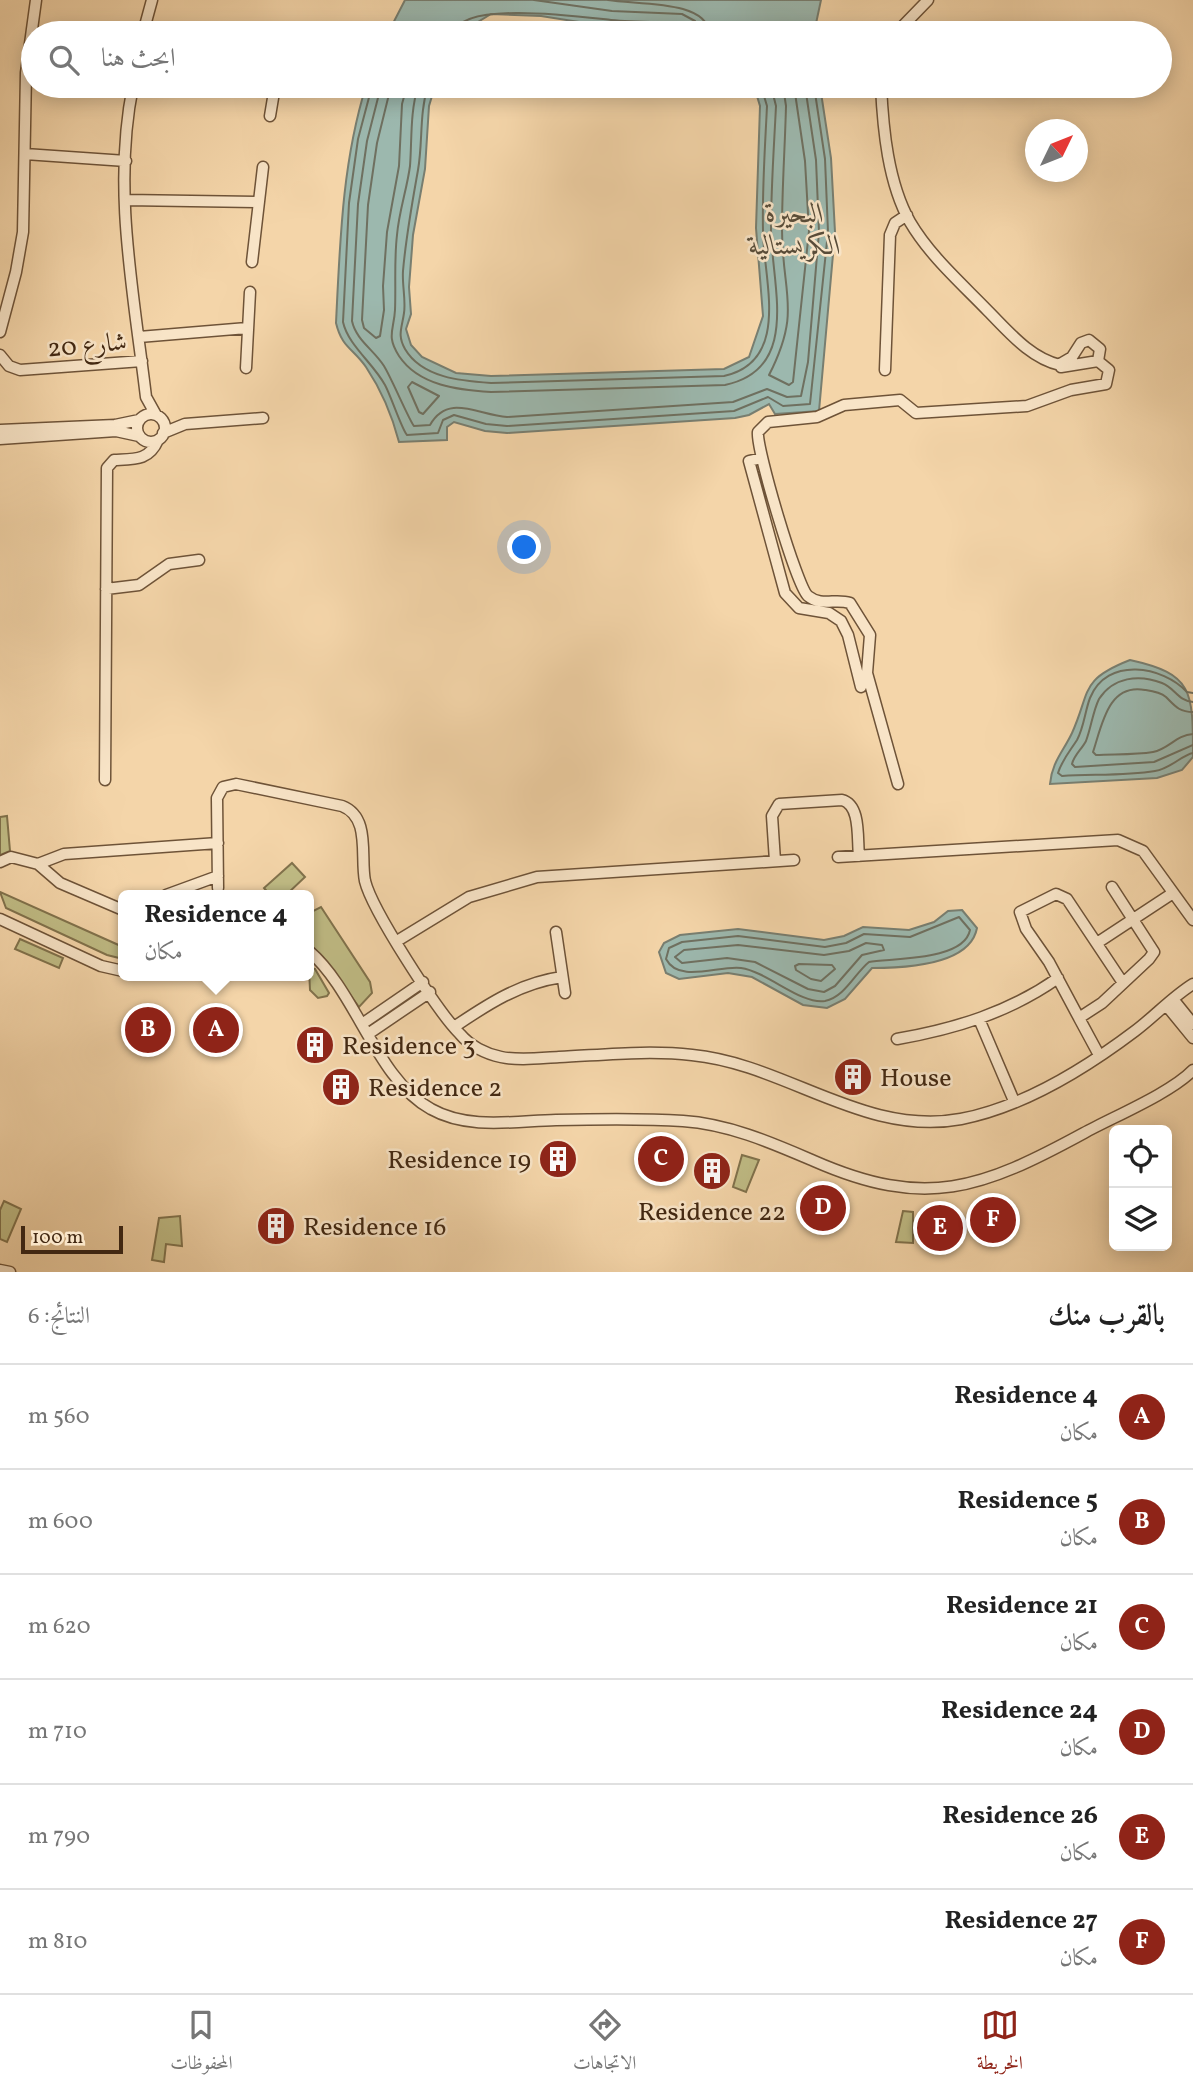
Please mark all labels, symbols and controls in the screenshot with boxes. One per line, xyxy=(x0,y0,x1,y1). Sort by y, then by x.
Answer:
search box xyxy=(21,21,1172,98)
icon: search xyxy=(45,41,83,79)
text: ابحث هنا xyxy=(101,41,176,77)
north arrow xyxy=(1025,119,1088,182)
water label: البحيرة الكريستالية xyxy=(746,195,841,266)
street label: شارع 20 xyxy=(46,325,129,369)
your location xyxy=(507,530,541,564)
popup xyxy=(118,890,314,981)
text: Residence 4 xyxy=(144,897,288,933)
text: مكان xyxy=(144,937,183,969)
pin: B xyxy=(125,1004,171,1056)
pin: A xyxy=(193,1004,239,1056)
building icon: Residence 3 xyxy=(294,1024,336,1066)
place label: Residence 3 xyxy=(342,1029,476,1065)
building icon: House xyxy=(832,1056,874,1098)
place label: House xyxy=(880,1061,952,1097)
building icon: Residence 2 xyxy=(320,1066,362,1108)
place label: Residence 2 xyxy=(368,1071,502,1107)
map controls xyxy=(1109,1125,1172,1251)
button: locate xyxy=(1109,1125,1172,1188)
pin: C xyxy=(638,1133,684,1185)
building icon: Residence 19 xyxy=(537,1138,579,1180)
place label: Residence 19 xyxy=(387,1143,531,1179)
building icon: Residence 22 xyxy=(691,1150,733,1192)
pin: D xyxy=(800,1182,846,1234)
button: layers xyxy=(1109,1188,1172,1251)
pin: F xyxy=(970,1194,1016,1246)
place label: Residence 22 xyxy=(638,1195,786,1231)
pin: E xyxy=(917,1202,963,1254)
building icon: Residence 16 xyxy=(255,1205,297,1247)
place label: Residence 16 xyxy=(303,1210,446,1246)
scale bar xyxy=(21,1223,122,1255)
text: 100 m xyxy=(32,1225,83,1251)
text: بالقرب منك xyxy=(1048,1296,1165,1338)
text: النتائج: 6 xyxy=(28,1301,90,1333)
text: Residence 4 xyxy=(954,1378,1098,1414)
text: 560 m xyxy=(28,1401,90,1433)
text: A xyxy=(1134,1401,1150,1433)
text: مكان xyxy=(1059,1418,1098,1450)
text: Residence 5 xyxy=(958,1483,1098,1519)
text: 600 m xyxy=(28,1506,93,1538)
text: B xyxy=(1134,1506,1150,1538)
text: مكان xyxy=(1059,1523,1098,1555)
text: Residence 21 xyxy=(946,1588,1098,1624)
text: 620 m xyxy=(28,1611,91,1643)
text: C xyxy=(1135,1611,1149,1643)
text: مكان xyxy=(1059,1628,1098,1660)
text: Residence 24 xyxy=(941,1693,1098,1729)
text: 710 m xyxy=(28,1716,87,1748)
text: D xyxy=(1134,1716,1150,1748)
text: مكان xyxy=(1059,1733,1098,1765)
text: Residence 26 xyxy=(942,1798,1098,1834)
text: 790 m xyxy=(28,1821,90,1853)
text: E xyxy=(1135,1821,1149,1853)
text: مكان xyxy=(1059,1838,1098,1870)
text: Residence 27 xyxy=(944,1903,1098,1939)
text: 810 m xyxy=(28,1926,87,1958)
text: F xyxy=(1135,1926,1149,1958)
text: مكان xyxy=(1059,1943,1098,1975)
tab: المحفوظات xyxy=(170,2006,233,2081)
tab: الاتجاهات xyxy=(573,2006,636,2081)
tab: الخريطة xyxy=(977,2006,1023,2081)

